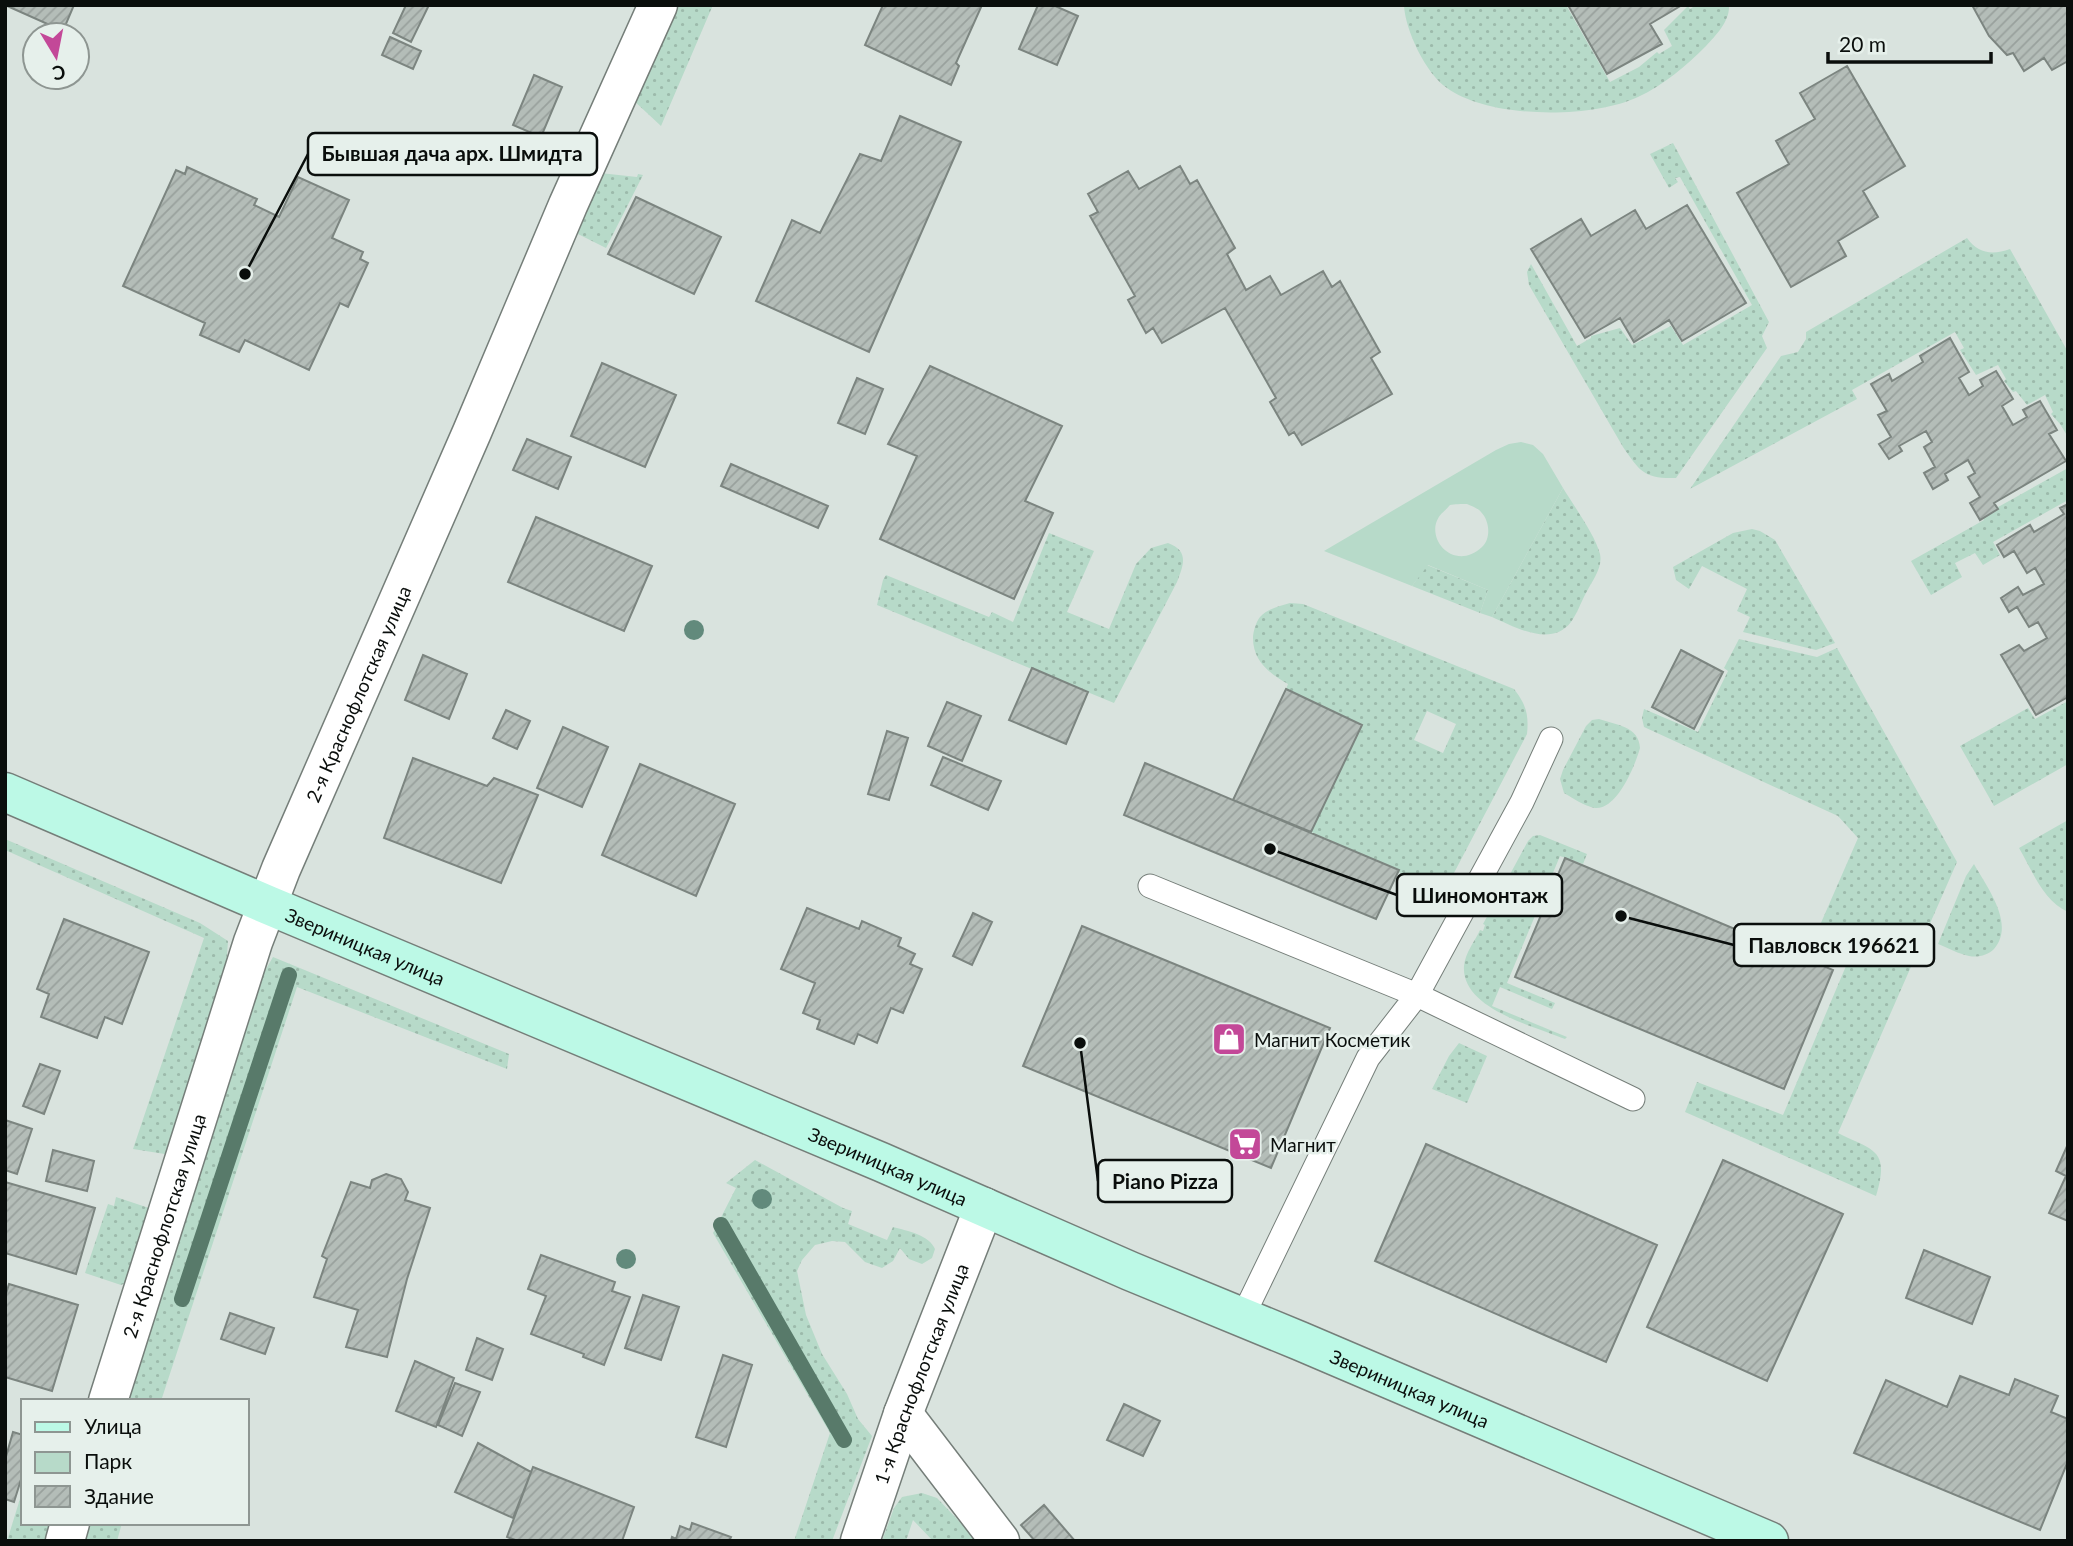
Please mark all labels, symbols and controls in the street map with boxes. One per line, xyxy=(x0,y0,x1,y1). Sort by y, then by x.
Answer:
north arrow xyxy=(21,21,91,91)
scale bar xyxy=(1828,21,1991,65)
text: 20 m xyxy=(1839,31,1886,56)
text: С xyxy=(50,61,67,86)
callout: Бывшая дача арх. Шмидта xyxy=(308,133,597,175)
text: Бывшая дача арх. Шмидта xyxy=(321,140,583,165)
street label: 2-я Краснофлотская улица xyxy=(300,582,415,805)
callout: Шиномонтаж xyxy=(1397,874,1562,916)
text: Шиномонтаж xyxy=(1412,882,1548,907)
street label: Звериницкая улица xyxy=(282,902,449,989)
callout: Павловск 196621 xyxy=(1734,924,1934,966)
text: Павловск 196621 xyxy=(1748,932,1920,957)
shop icon: Магнит Косметик xyxy=(1210,1020,1248,1058)
place label: Магнит Косметик xyxy=(1254,1028,1410,1051)
street label: 2-я Краснофлотская улица xyxy=(117,1111,210,1341)
street label: Звериницкая улица xyxy=(805,1122,971,1210)
supermarket icon: Магнит xyxy=(1226,1125,1264,1163)
place label: Магнит xyxy=(1270,1133,1336,1156)
callout: Piano Pizza xyxy=(1098,1160,1232,1202)
text: Piano Pizza xyxy=(1112,1168,1218,1193)
street label: 1-я Краснофлотская улица xyxy=(869,1260,972,1487)
street label: Звериницкая улица xyxy=(1327,1344,1493,1432)
legend xyxy=(21,1399,248,1525)
text: Улица xyxy=(84,1413,142,1438)
text: Парк xyxy=(84,1448,132,1473)
text: Здание xyxy=(84,1483,154,1508)

